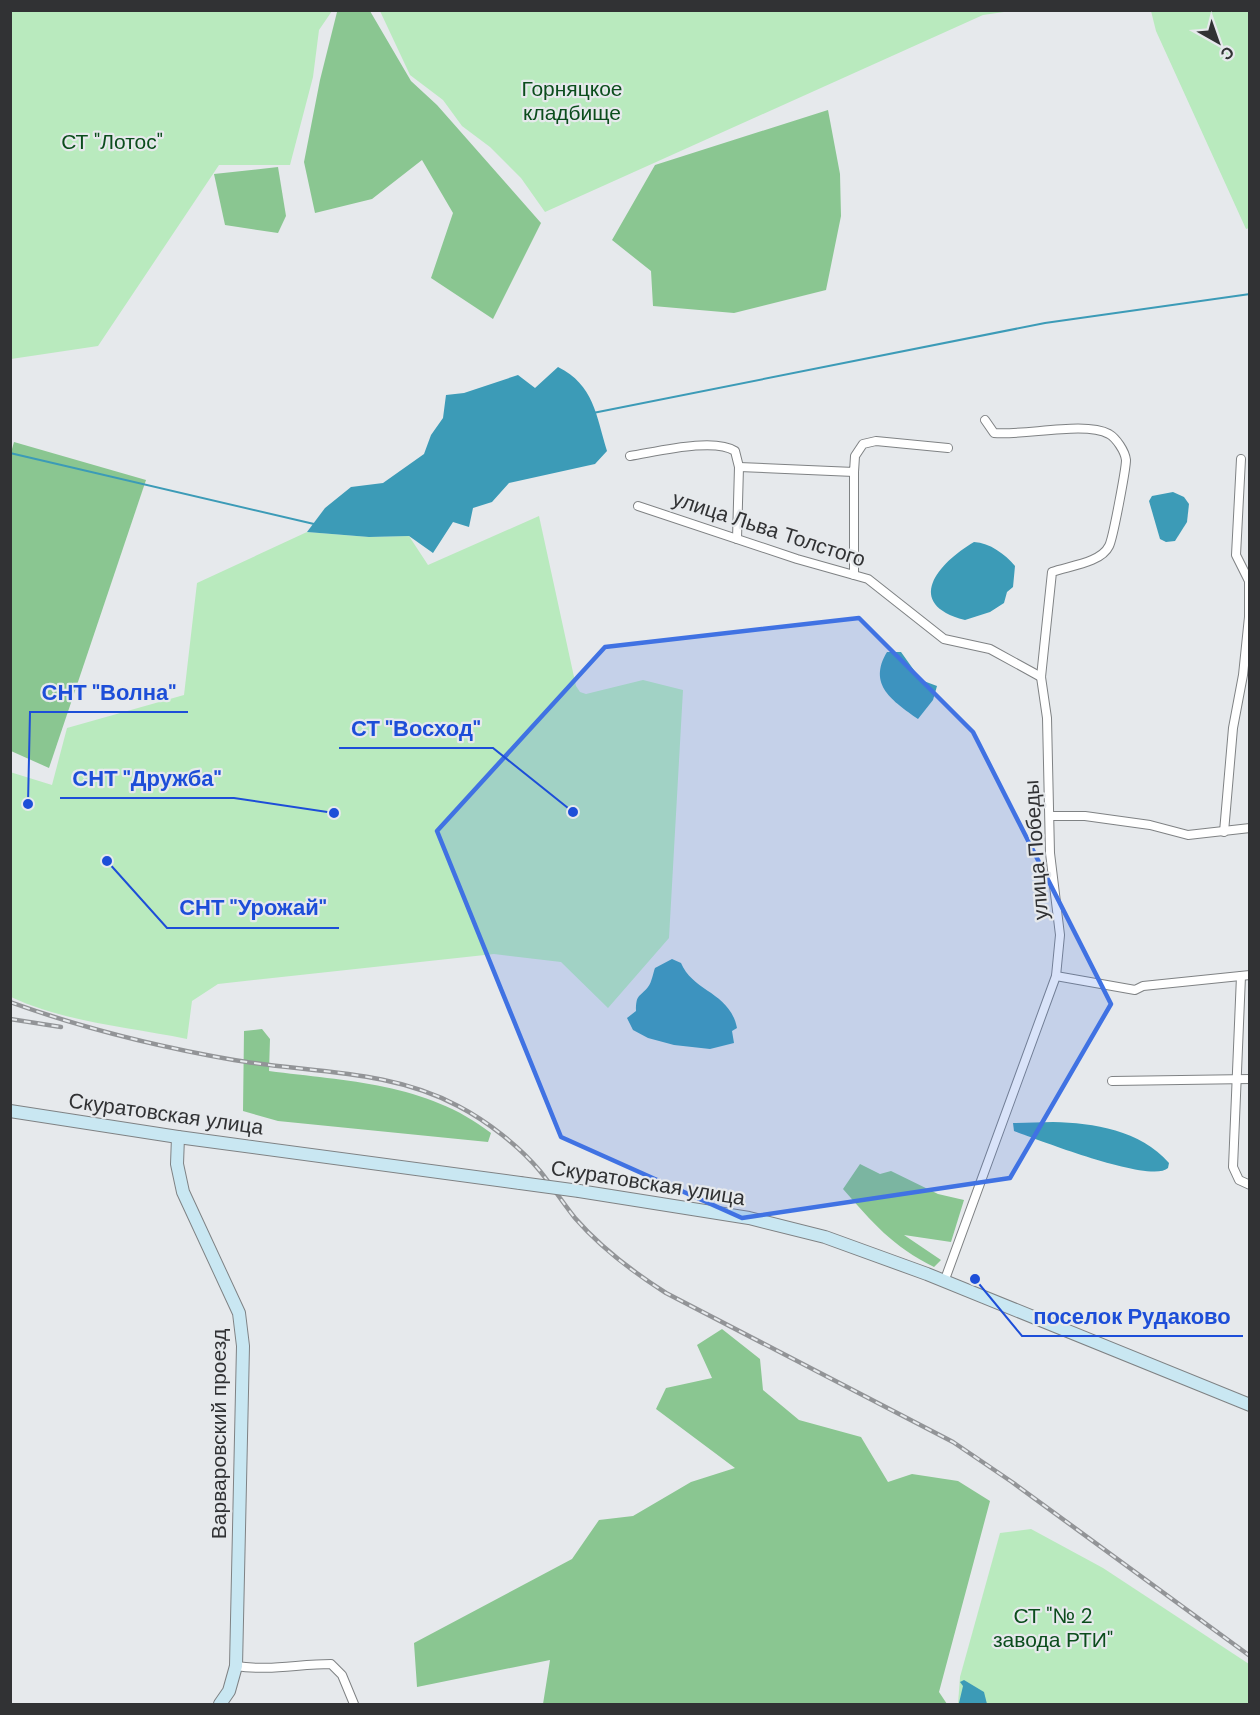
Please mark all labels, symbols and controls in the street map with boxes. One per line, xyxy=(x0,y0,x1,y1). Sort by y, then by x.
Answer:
north arrow xyxy=(1188,12,1248,72)
text: С xyxy=(1216,41,1238,65)
park label: Горняцкое кладбище xyxy=(521,75,623,127)
park label: СТ "Лотос" xyxy=(61,128,163,156)
street label: улица Льва Толстого xyxy=(669,485,869,573)
callout: СНТ "Волна" xyxy=(30,672,188,712)
text: СНТ "Волна" xyxy=(42,678,176,707)
callout: СТ "Восход" xyxy=(339,708,493,748)
text: СТ "Восход" xyxy=(351,714,481,743)
callout: СНТ "Дружба" xyxy=(60,758,234,798)
text: СНТ "Дружба" xyxy=(72,764,222,793)
street label: улица Победы xyxy=(1017,779,1055,921)
callout: СНТ "Урожай" xyxy=(167,888,339,928)
text: СНТ "Урожай" xyxy=(179,893,327,922)
street label: Скуратовская улица xyxy=(67,1086,265,1142)
street label: Скуратовская улица xyxy=(549,1154,747,1212)
callout: поселок Рудаково xyxy=(1022,1296,1243,1336)
text: поселок Рудаково xyxy=(1033,1302,1231,1331)
street label: Варваровский проезд xyxy=(205,1329,233,1539)
park label: СТ "№ 2 завода РТИ" xyxy=(993,1602,1113,1654)

